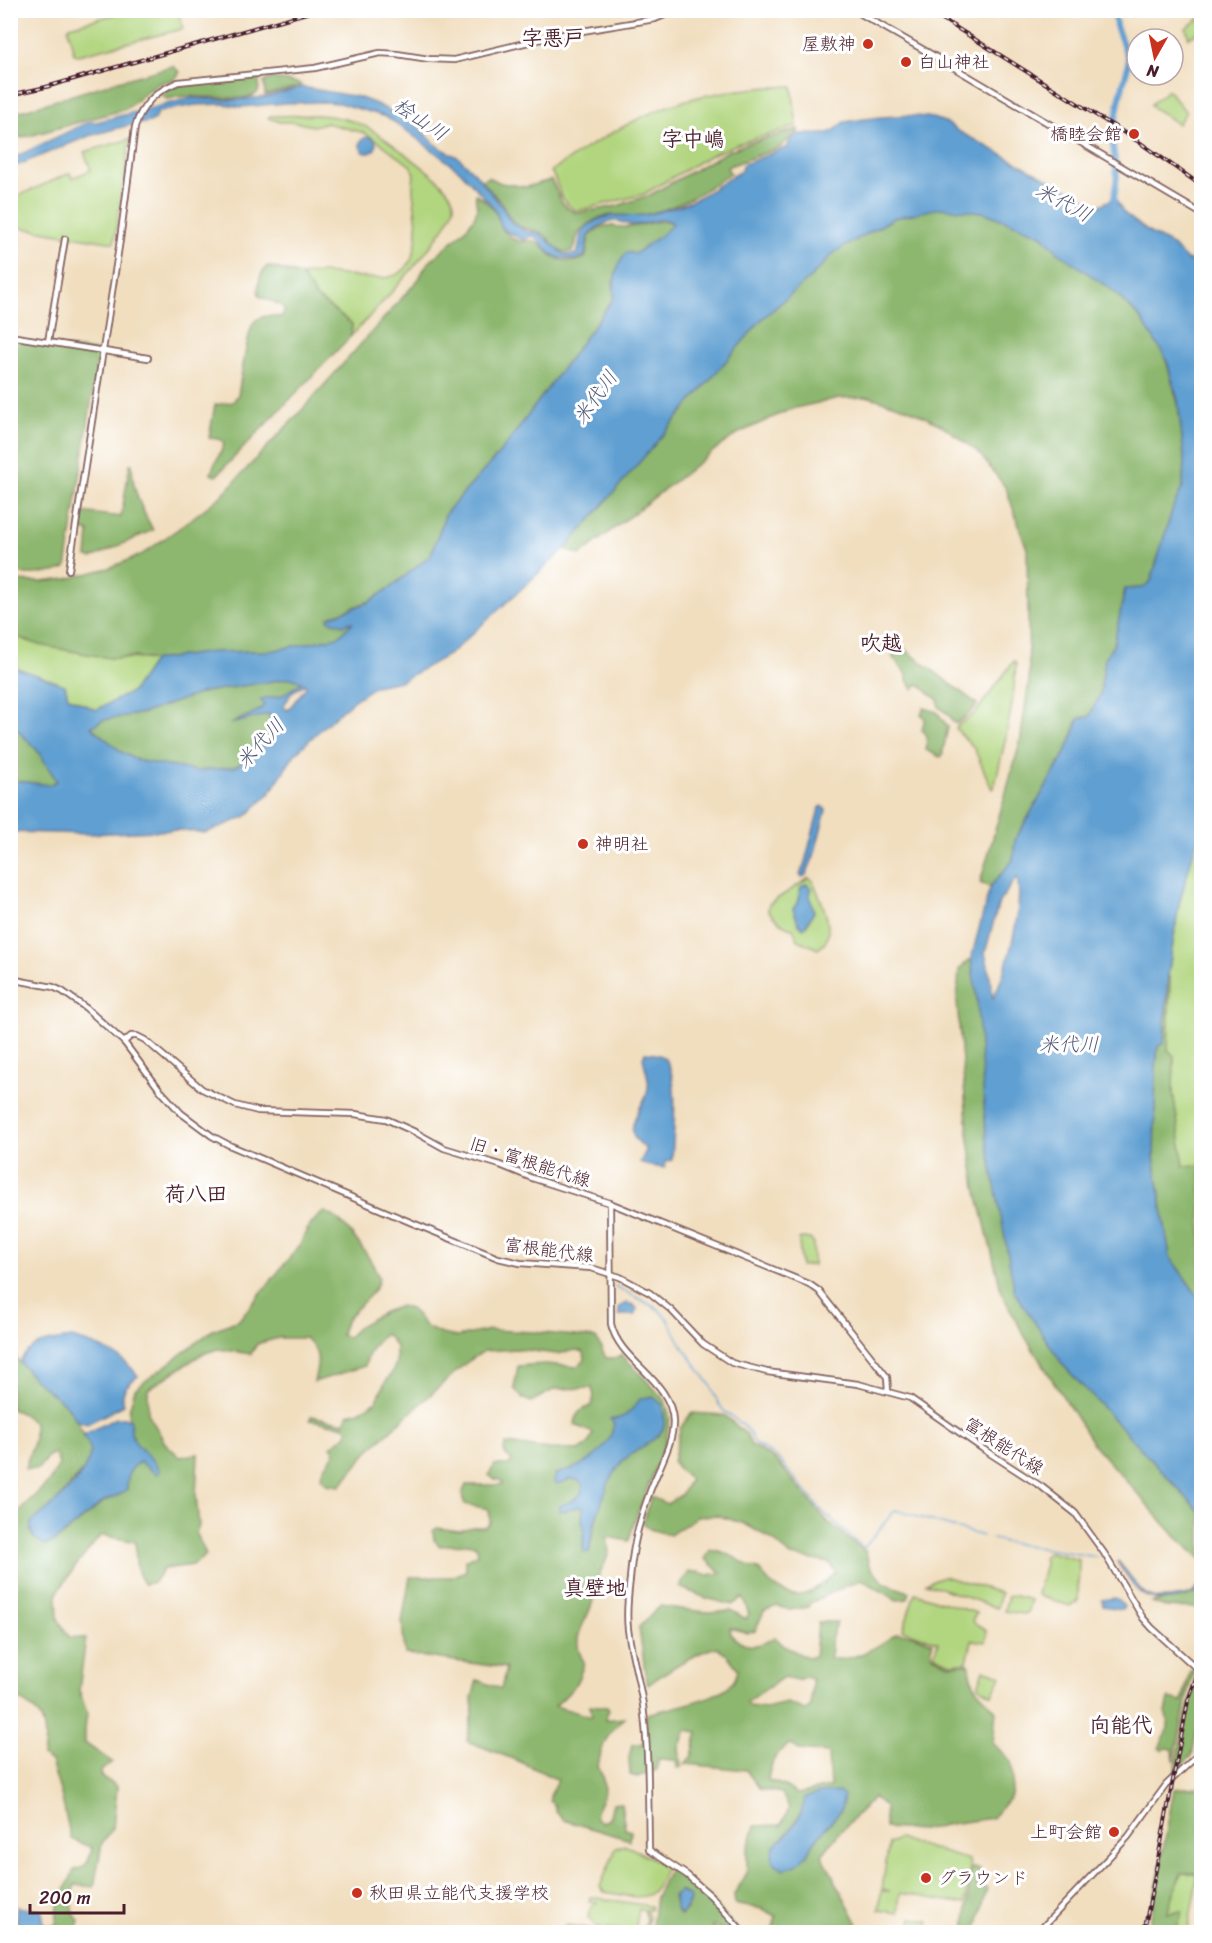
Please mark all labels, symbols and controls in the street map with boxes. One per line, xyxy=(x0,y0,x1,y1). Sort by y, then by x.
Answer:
district label: 字悪戸 xyxy=(522,19,585,57)
north arrow xyxy=(1125,27,1185,87)
place label: 屋敷神 xyxy=(802,28,856,60)
marker: 屋敷神 xyxy=(861,37,875,51)
place label: 白山神社 xyxy=(918,46,990,78)
marker: 白山神社 xyxy=(899,55,913,69)
text: N xyxy=(1144,56,1161,87)
water label: 桧山川 xyxy=(386,88,455,151)
place label: 橋睦会館 xyxy=(1050,118,1122,150)
district label: 字中嶋 xyxy=(662,120,725,158)
marker: 橋睦会館 xyxy=(1127,127,1141,141)
water label: 米代川 xyxy=(1029,173,1098,232)
water label: 米代川 xyxy=(564,363,627,432)
district label: 吹越 xyxy=(860,624,902,662)
water label: 米代川 xyxy=(227,709,294,777)
place label: 神明社 xyxy=(595,828,649,860)
marker: 神明社 xyxy=(576,837,590,851)
water label: 米代川 xyxy=(1039,1027,1099,1062)
street label: 旧・富根能代線 xyxy=(465,1127,595,1197)
district label: 荷八田 xyxy=(165,1175,228,1213)
street label: 富根能代線 xyxy=(502,1229,596,1271)
street label: 富根能代線 xyxy=(958,1408,1050,1484)
district label: 真壁地 xyxy=(564,1569,627,1607)
district label: 向能代 xyxy=(1090,1706,1153,1744)
place label: 上町会館 xyxy=(1030,1816,1102,1848)
marker: 上町会館 xyxy=(1107,1825,1121,1839)
place label: グラウンド xyxy=(938,1862,1028,1894)
marker: グラウンド xyxy=(919,1871,933,1885)
scale bar xyxy=(30,1877,124,1915)
place label: 秋田県立能代支援学校 xyxy=(369,1877,549,1909)
text: 200 m xyxy=(39,1882,91,1914)
marker: 秋田県立能代支援学校 xyxy=(350,1886,364,1900)

